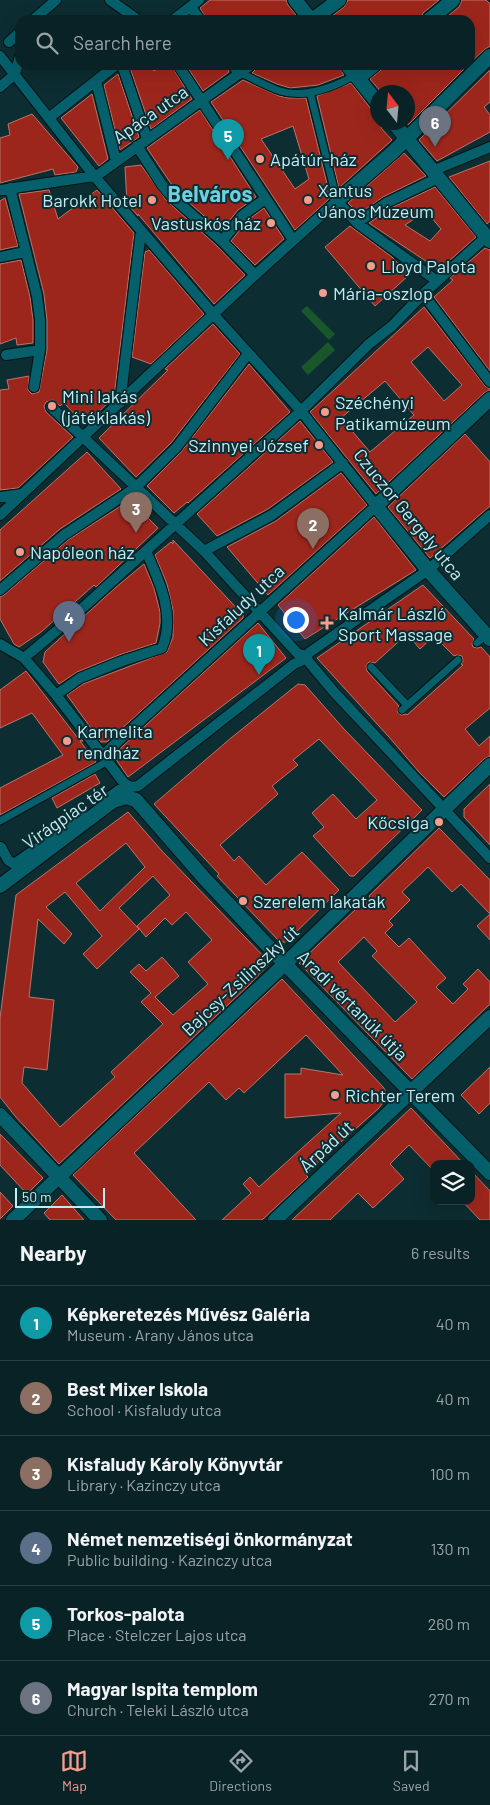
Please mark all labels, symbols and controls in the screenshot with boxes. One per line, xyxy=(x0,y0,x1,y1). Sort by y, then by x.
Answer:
search box xyxy=(15,15,475,70)
icon: search xyxy=(33,29,61,57)
text: Search here xyxy=(73,31,172,54)
street label: Apáca utca xyxy=(108,80,192,148)
north arrow xyxy=(370,85,415,130)
pin: 6 xyxy=(419,106,451,147)
pin: 5 xyxy=(212,119,244,160)
place label: Apátúr-ház xyxy=(270,148,357,170)
marker: Apátúr-ház xyxy=(254,153,266,165)
place label: Xantus János Múzeum xyxy=(318,179,434,222)
district label: Belváros xyxy=(168,180,252,206)
place label: Barokk Hotel xyxy=(42,189,142,211)
marker: Barokk Hotel xyxy=(146,194,158,206)
marker: Xantus János Múzeum xyxy=(302,194,314,206)
place label: Vastuskós ház xyxy=(151,212,261,234)
marker: Vastuskós ház xyxy=(265,217,277,229)
place label: Lloyd Palota xyxy=(381,255,476,277)
marker: Lloyd Palota xyxy=(365,260,377,272)
place label: Mária-oszlop xyxy=(333,282,433,304)
marker: Mária-oszlop xyxy=(317,287,329,299)
place label: Mini lakás (játéklakás) xyxy=(61,385,150,428)
place label: Széchényi Patikamúzeum xyxy=(335,391,451,434)
marker: Mini lakás (játéklakás) xyxy=(46,400,58,412)
marker: Széchényi Patikamúzeum xyxy=(319,406,331,418)
place label: Szinnyei József xyxy=(188,434,309,456)
marker: Szinnyei József xyxy=(313,439,325,451)
street label: Czuczor Gergely utca xyxy=(349,444,469,584)
pin: 3 xyxy=(120,492,152,533)
pin: 2 xyxy=(297,508,329,549)
place label: Napóleon ház xyxy=(30,541,135,563)
marker: Napóleon ház xyxy=(14,546,26,558)
street label: Kisfaludy utca xyxy=(193,560,289,650)
pin: 4 xyxy=(53,601,85,642)
place label: Kalmár László Sport Massage xyxy=(338,602,453,645)
your location xyxy=(283,607,309,633)
marker: Kalmár László Sport Massage xyxy=(320,616,334,630)
pin: 1 xyxy=(243,634,275,675)
place label: Karmelita rendház xyxy=(77,720,153,763)
marker: Karmelita rendház xyxy=(61,735,73,747)
street label: Virágpiac tér xyxy=(18,778,112,854)
place label: Kőcsiga xyxy=(367,811,429,833)
marker: Kőcsiga xyxy=(433,816,445,828)
place label: Szerelem lakatak xyxy=(253,890,385,912)
marker: Szerelem lakatak xyxy=(237,895,249,907)
street label: Bajcsy-Zsilinszky út xyxy=(177,920,303,1040)
street label: Aradi vértanúk útja xyxy=(293,945,413,1065)
place label: Richter Terem xyxy=(345,1084,455,1106)
marker: Richter Terem xyxy=(329,1089,341,1101)
street label: Árpád út xyxy=(294,1115,358,1177)
map controls xyxy=(430,1160,475,1205)
button: layers xyxy=(430,1160,475,1205)
scale bar xyxy=(15,1185,105,1208)
text: 50 m xyxy=(22,1188,51,1205)
text: Nearby xyxy=(20,1240,86,1265)
text: 6 results xyxy=(411,1243,470,1262)
text: Képkeretezés Művész Galéria xyxy=(67,1302,310,1325)
text: 1 xyxy=(33,1314,39,1333)
text: 40 m xyxy=(436,1314,470,1333)
text: Museum · Arany János utca xyxy=(67,1325,254,1344)
text: Best Mixer Iskola xyxy=(67,1377,208,1400)
text: 2 xyxy=(32,1389,40,1408)
text: 40 m xyxy=(436,1389,470,1408)
text: School · Kisfaludy utca xyxy=(67,1400,221,1419)
text: Kisfaludy Károly Könyvtár xyxy=(67,1452,283,1475)
text: 3 xyxy=(32,1464,40,1483)
text: 100 m xyxy=(430,1464,470,1483)
text: Library · Kazinczy utca xyxy=(67,1475,221,1494)
text: Német nemzetiségi önkormányzat xyxy=(67,1527,353,1550)
text: 4 xyxy=(31,1539,41,1558)
text: 130 m xyxy=(431,1539,470,1558)
text: Public building · Kazinczy utca xyxy=(67,1550,272,1569)
text: Torkos-palota xyxy=(67,1602,185,1625)
text: 5 xyxy=(32,1614,40,1633)
text: 260 m xyxy=(428,1614,470,1633)
text: Place · Stelczer Lajos utca xyxy=(67,1625,247,1644)
text: Magyar Ispita templom xyxy=(67,1677,258,1700)
text: 6 xyxy=(32,1689,40,1708)
text: 270 m xyxy=(428,1689,470,1708)
text: Church · Teleki László utca xyxy=(67,1700,249,1719)
tab: Map xyxy=(60,1747,88,1794)
tab: Directions xyxy=(209,1747,272,1794)
tab: Saved xyxy=(393,1747,430,1794)

